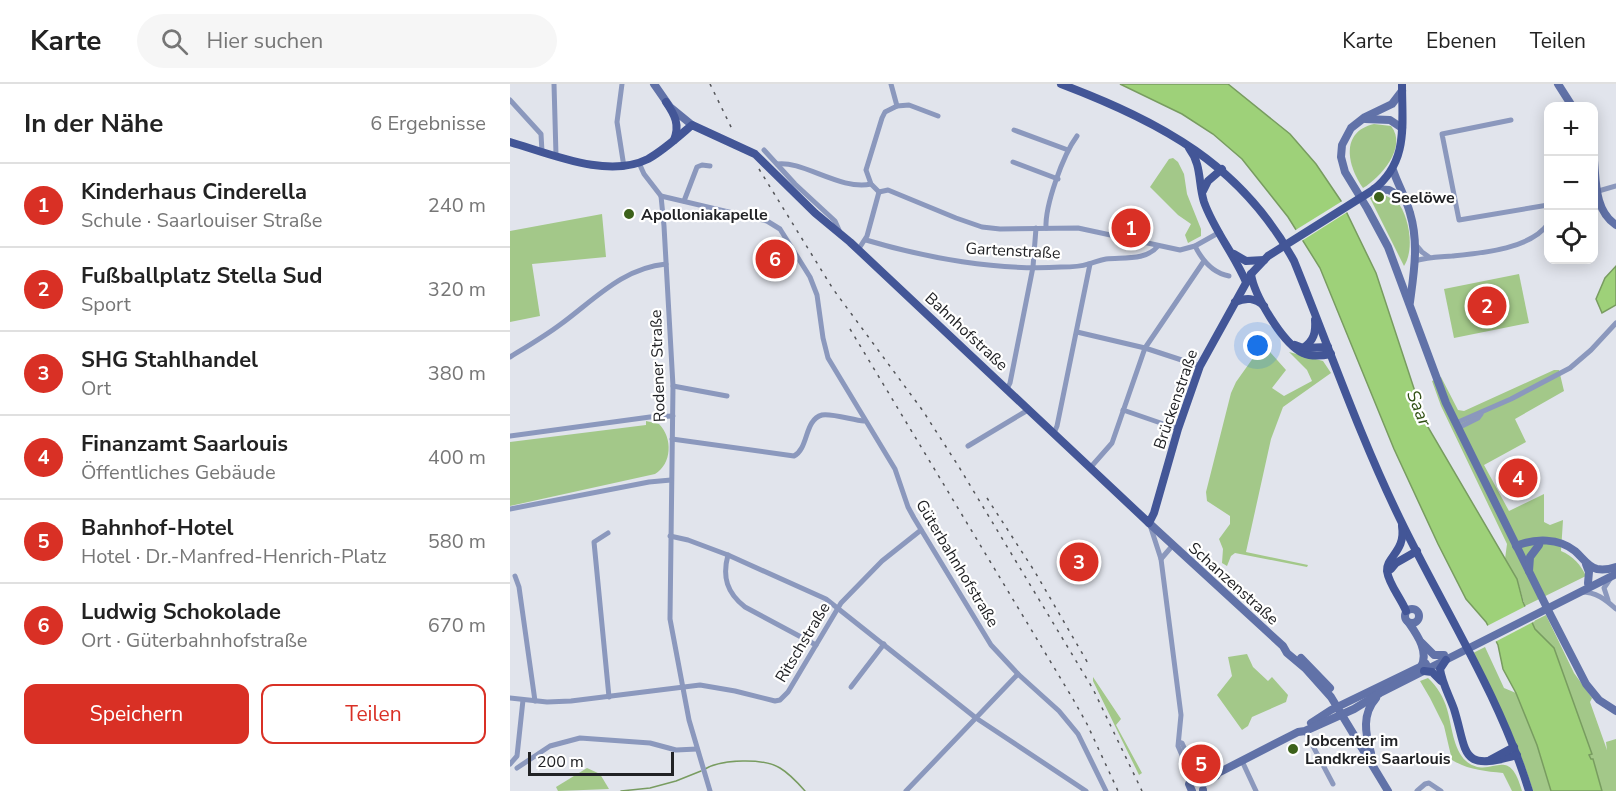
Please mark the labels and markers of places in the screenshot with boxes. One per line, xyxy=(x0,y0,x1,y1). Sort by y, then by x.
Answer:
place label: Seelöwe xyxy=(1391,187,1455,209)
marker: Seelöwe xyxy=(1372,190,1386,204)
place label: Apolloniakapelle xyxy=(641,204,768,226)
pin: 1 xyxy=(1112,206,1150,250)
marker: Apolloniakapelle xyxy=(622,207,636,221)
pin: 6 xyxy=(756,236,794,282)
pin: 2 xyxy=(1468,284,1506,328)
pin: 4 xyxy=(1498,456,1538,500)
pin: 3 xyxy=(1060,540,1098,584)
place label: Jobcenter im Landkreis Saarlouis xyxy=(1304,730,1451,770)
pin: 5 xyxy=(1182,742,1220,786)
marker: Jobcenter im Landkreis Saarlouis xyxy=(1286,742,1300,756)

